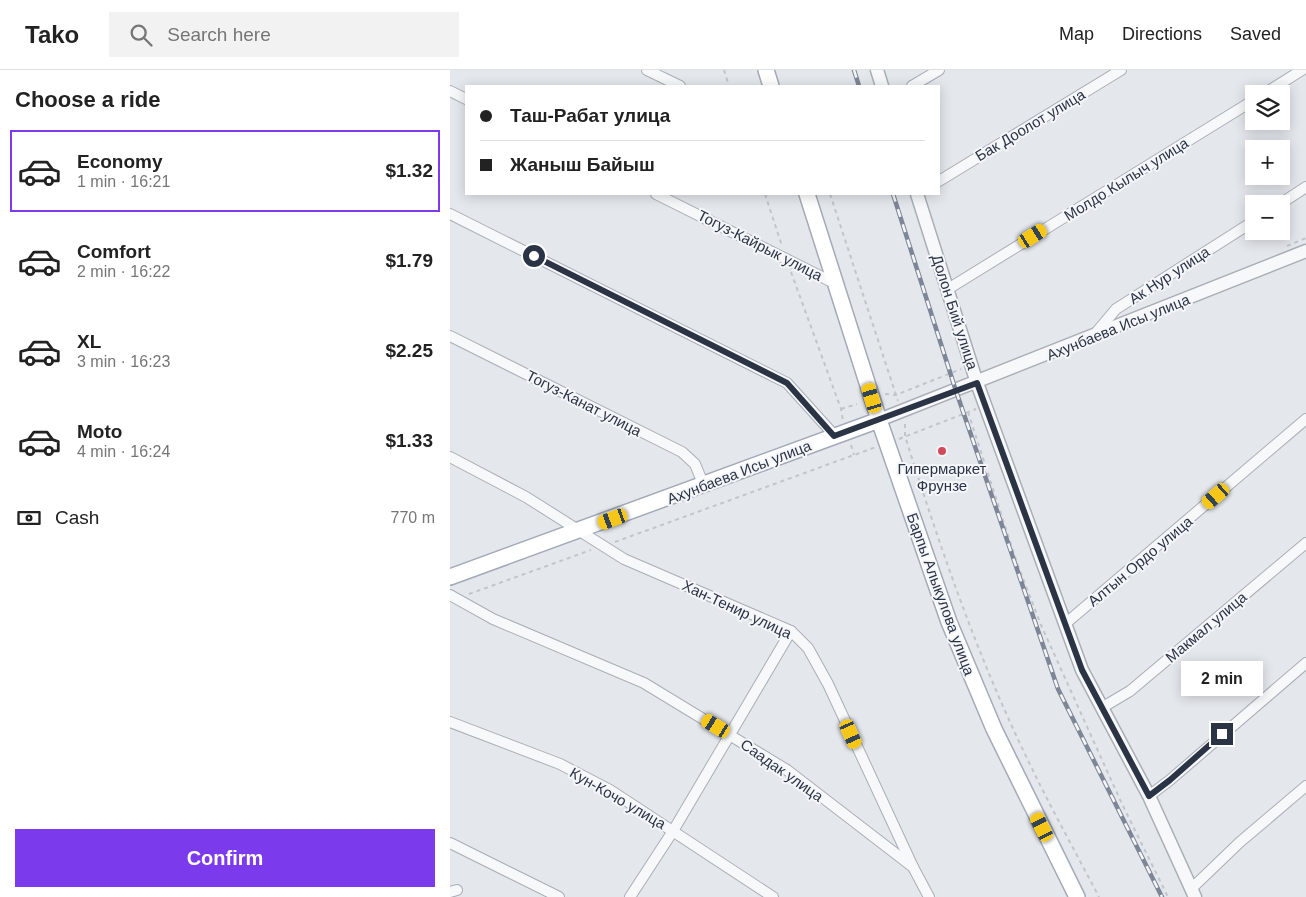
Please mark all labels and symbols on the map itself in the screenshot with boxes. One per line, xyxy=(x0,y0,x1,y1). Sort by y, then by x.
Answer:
street label: Бак Доолот улица xyxy=(972,85,1088,164)
street label: Молдо Кылыч улица xyxy=(1061,134,1192,224)
street label: Тогуз-Кайрык улица xyxy=(695,206,826,284)
car xyxy=(1016,222,1049,250)
street label: Ак Нур улица xyxy=(1126,242,1213,307)
route start xyxy=(523,245,545,267)
street label: Долон Бий улица xyxy=(928,252,982,372)
street label: Ахунбаева Исы улица xyxy=(1044,290,1193,364)
street label: Тогуз-Канат улица xyxy=(524,367,645,440)
car xyxy=(860,381,883,415)
street label: Ахунбаева Исы улица xyxy=(665,436,814,507)
marker: Гипермаркет Фрунзе xyxy=(936,445,948,457)
place label: Гипермаркет Фрунзе xyxy=(898,460,987,494)
car xyxy=(1199,480,1232,512)
car xyxy=(596,507,629,531)
street label: Барпы Алыкулова улица xyxy=(904,510,979,678)
street label: Алтын Ордо улица xyxy=(1084,512,1196,610)
street label: Хан-Тенир улица xyxy=(680,576,795,642)
street label: Макмал улица xyxy=(1162,588,1250,666)
callout: 2 min xyxy=(1181,662,1263,696)
car xyxy=(699,712,732,740)
car xyxy=(838,717,863,751)
route end xyxy=(1211,723,1233,745)
street label: Саадак улица xyxy=(737,735,827,805)
street label: Кун-Кочо улица xyxy=(567,764,670,833)
car xyxy=(1028,810,1055,844)

